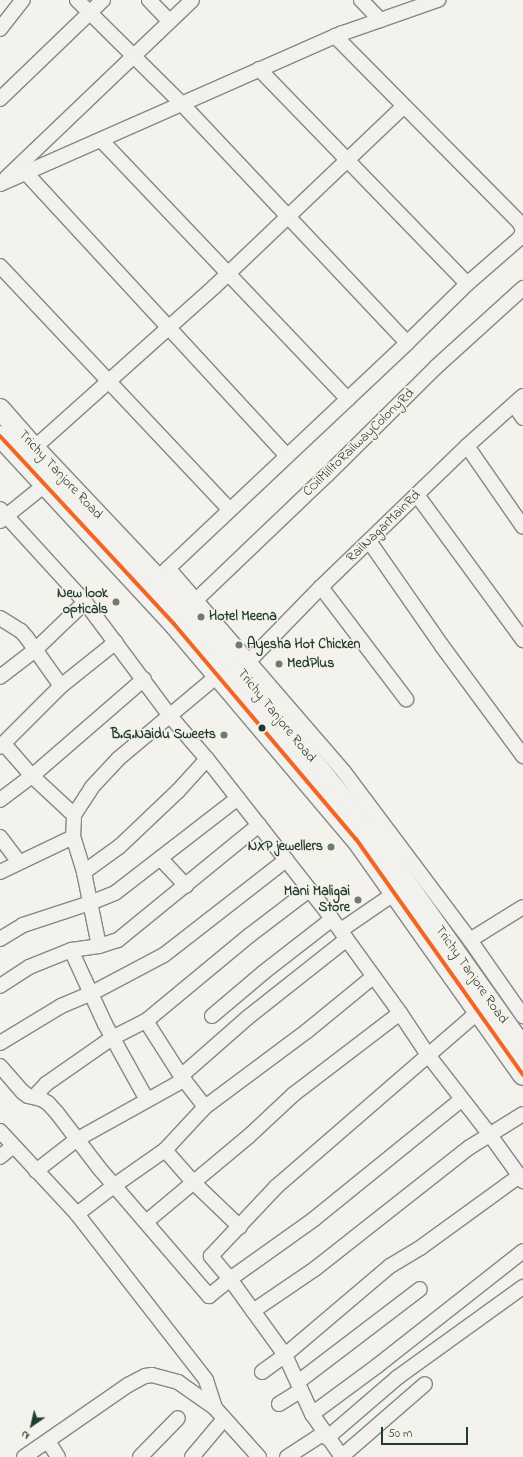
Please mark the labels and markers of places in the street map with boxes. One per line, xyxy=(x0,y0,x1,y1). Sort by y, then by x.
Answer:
place label: New look opticals xyxy=(57,586,108,618)
marker: New look opticals xyxy=(111,597,121,607)
place label: Hotel Meena xyxy=(209,609,277,625)
marker: Hotel Meena xyxy=(196,612,206,622)
place label: Ayesha Hot Chicken xyxy=(247,637,361,653)
marker: Ayesha Hot Chicken xyxy=(234,640,244,650)
place label: MedPlus xyxy=(287,656,334,672)
marker: MedPlus xyxy=(274,659,284,669)
unlabelled marker xyxy=(257,723,267,733)
place label: B.G.Naidu Sweets xyxy=(111,727,216,743)
marker: B.G.Naidu Sweets xyxy=(219,730,229,740)
place label: NXP jewellers xyxy=(248,839,323,855)
marker: NXP jewellers xyxy=(326,842,336,852)
place label: Mani Maligai Store xyxy=(284,884,350,916)
marker: Mani Maligai Store xyxy=(353,895,363,905)

